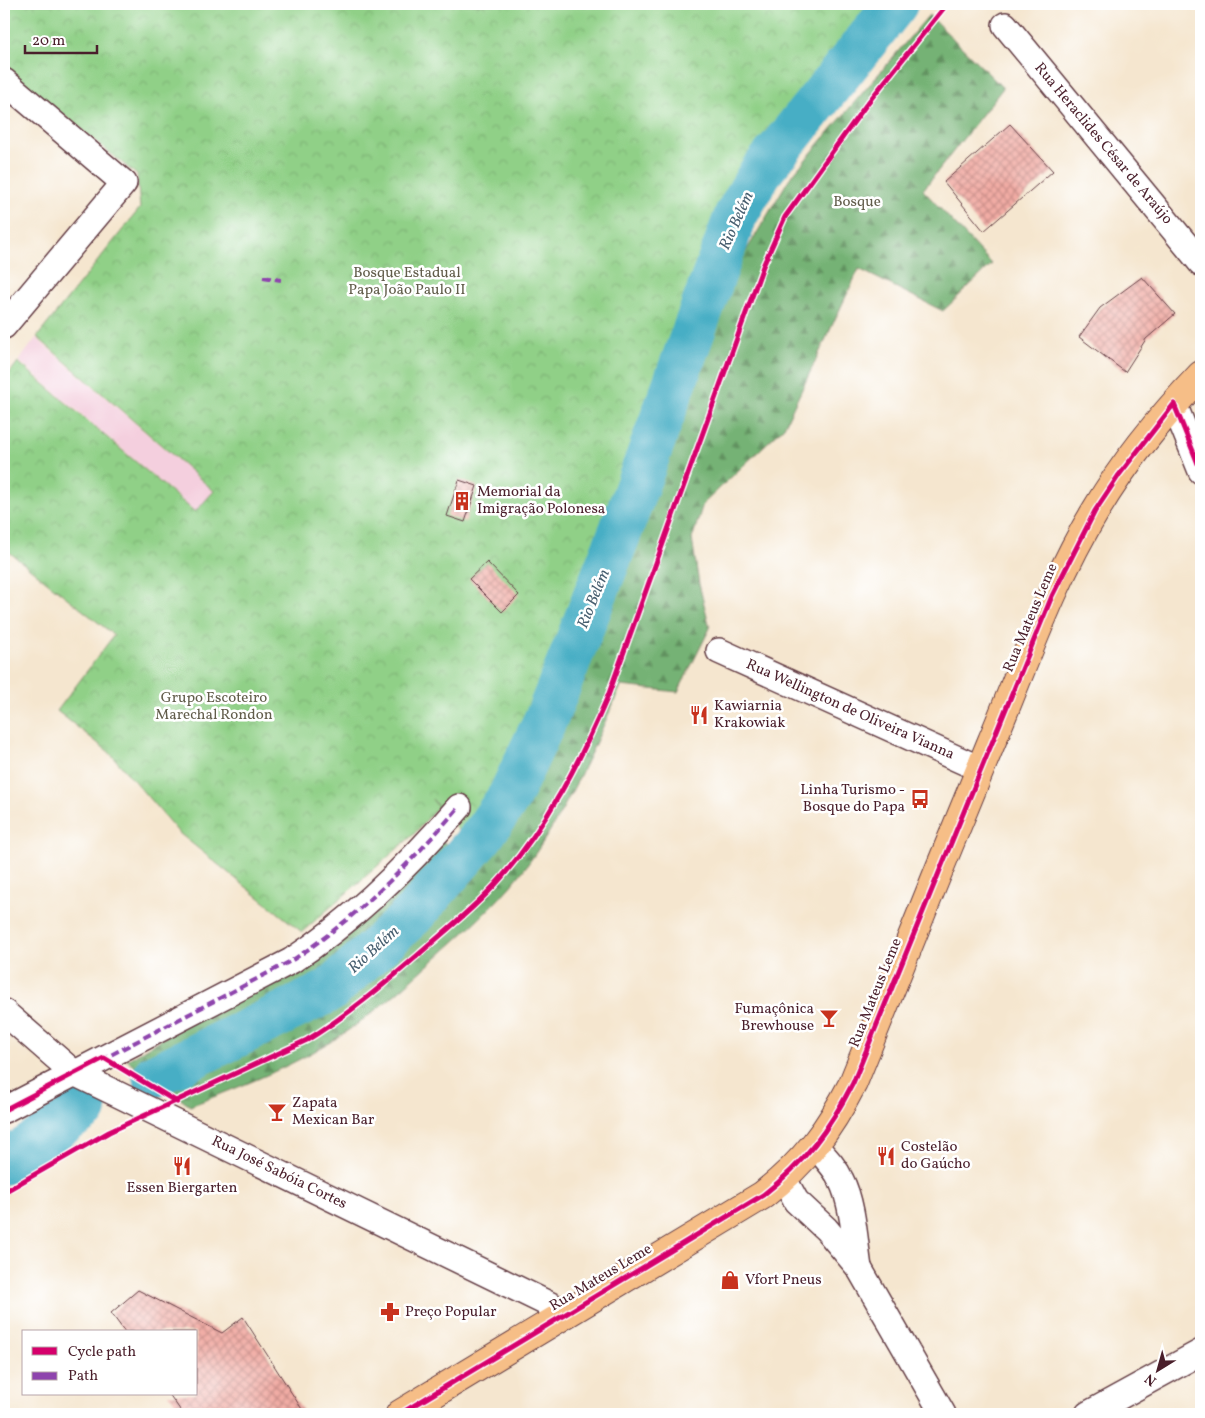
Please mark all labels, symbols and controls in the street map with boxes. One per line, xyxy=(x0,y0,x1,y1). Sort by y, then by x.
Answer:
scale bar xyxy=(25,22,98,54)
text: 20 m xyxy=(32,31,65,52)
street label: Rua Heraclides César de Araújo xyxy=(1029,59,1177,229)
water label: Rio Belém xyxy=(714,188,760,254)
park label: Bosque xyxy=(833,192,881,213)
park label: Bosque Estadual Papa João Paulo II xyxy=(348,263,466,301)
place label: Memorial da Imigração Polonesa xyxy=(477,482,605,520)
building icon: Memorial da Imigração Polonesa xyxy=(451,490,473,512)
street label: Rua Mateus Leme xyxy=(999,560,1063,676)
water label: Rio Belém xyxy=(572,566,616,632)
street label: Rua Wellington de Oliveira Vianna xyxy=(742,654,958,766)
park label: Grupo Escoteiro Marechal Rondon xyxy=(155,688,273,726)
place label: Kawiarnia Krakowiak xyxy=(714,696,785,734)
restaurant icon: Kawiarnia Krakowiak xyxy=(688,704,710,726)
place label: Linha Turismo - Bosque do Papa xyxy=(800,780,905,818)
bus stop icon: Linha Turismo - Bosque do Papa xyxy=(909,788,931,810)
water label: Rio Belém xyxy=(344,921,404,979)
street label: Rua Mateus Leme xyxy=(844,935,908,1051)
place label: Fumaçônica Brewhouse xyxy=(734,999,814,1037)
bar icon: Fumaçônica Brewhouse xyxy=(818,1007,840,1029)
place label: Zapata Mexican Bar xyxy=(292,1093,374,1131)
bar icon: Zapata Mexican Bar xyxy=(266,1101,288,1123)
street label: Rua José Sabóia Cortes xyxy=(208,1131,350,1215)
place label: Costelão do Gaúcho xyxy=(901,1137,971,1175)
restaurant icon: Costelão do Gaúcho xyxy=(875,1145,897,1167)
restaurant icon: Essen Biergarten xyxy=(171,1155,193,1177)
place label: Essen Biergarten xyxy=(127,1178,237,1199)
street label: Rua Mateus Leme xyxy=(546,1239,656,1317)
shop icon: Vfort Pneus xyxy=(719,1269,741,1291)
place label: Vfort Pneus xyxy=(745,1270,822,1291)
pharmacy icon: Preço Popular xyxy=(379,1301,401,1323)
place label: Preço Popular xyxy=(405,1302,497,1323)
legend xyxy=(22,1330,198,1396)
text: Cycle path xyxy=(68,1342,136,1363)
north arrow xyxy=(1132,1346,1182,1396)
text: Path xyxy=(68,1366,98,1387)
text: N xyxy=(1141,1369,1161,1390)

